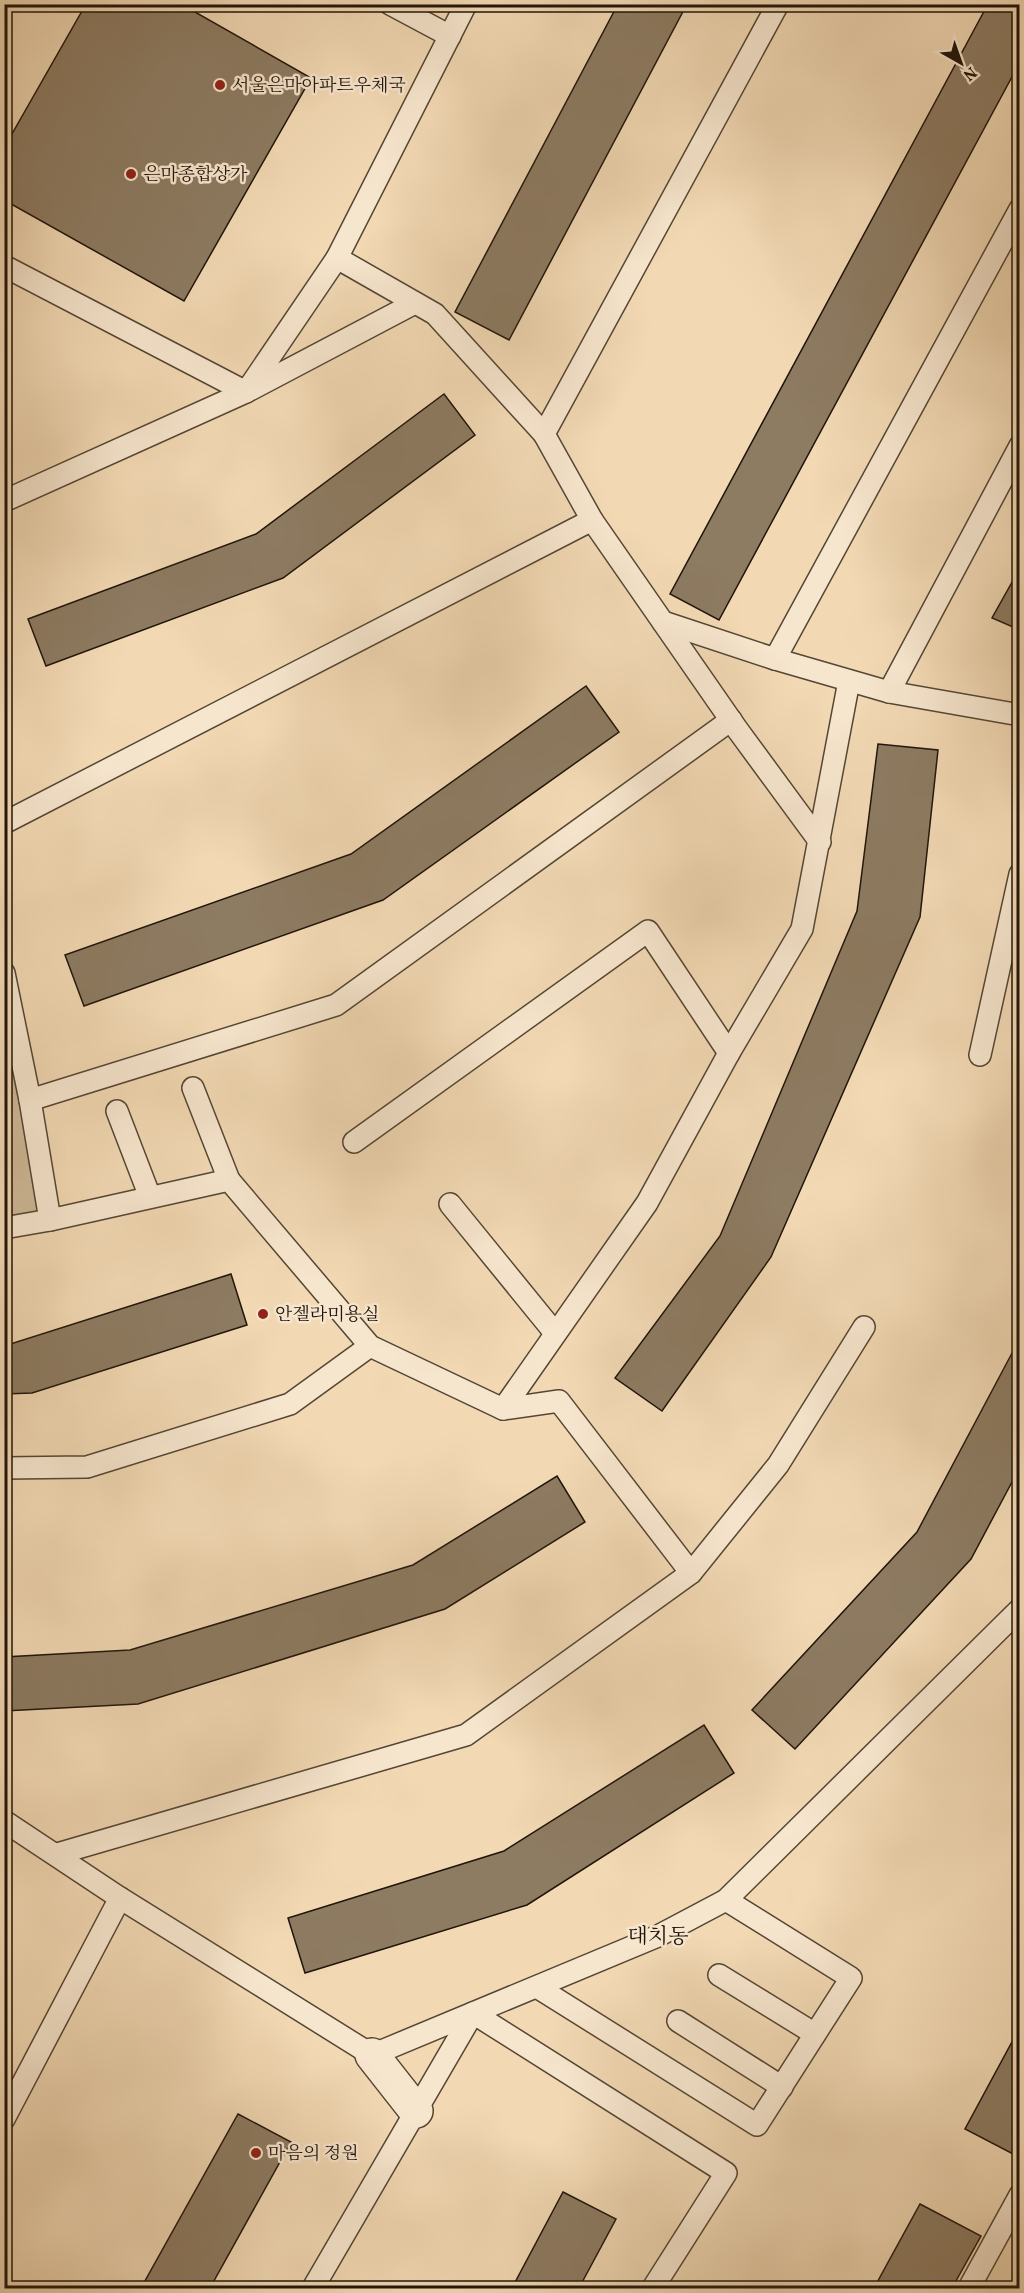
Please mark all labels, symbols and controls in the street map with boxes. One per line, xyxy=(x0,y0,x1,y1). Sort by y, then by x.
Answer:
north arrow xyxy=(931,33,991,93)
text: N xyxy=(958,61,981,85)
place label: 서울은마아파트우체국 xyxy=(232,74,406,99)
marker: 서울은마아파트우체국 xyxy=(213,78,227,92)
place label: 은마종합상가 xyxy=(143,163,248,188)
marker: 은마종합상가 xyxy=(124,167,138,181)
place label: 안젤라미용실 xyxy=(275,1303,379,1328)
marker: 안젤라미용실 xyxy=(256,1307,270,1321)
district label: 대치동 xyxy=(628,1923,688,1952)
place label: 마음의 정원 xyxy=(268,2142,359,2167)
marker: 마음의 정원 xyxy=(249,2146,263,2160)

